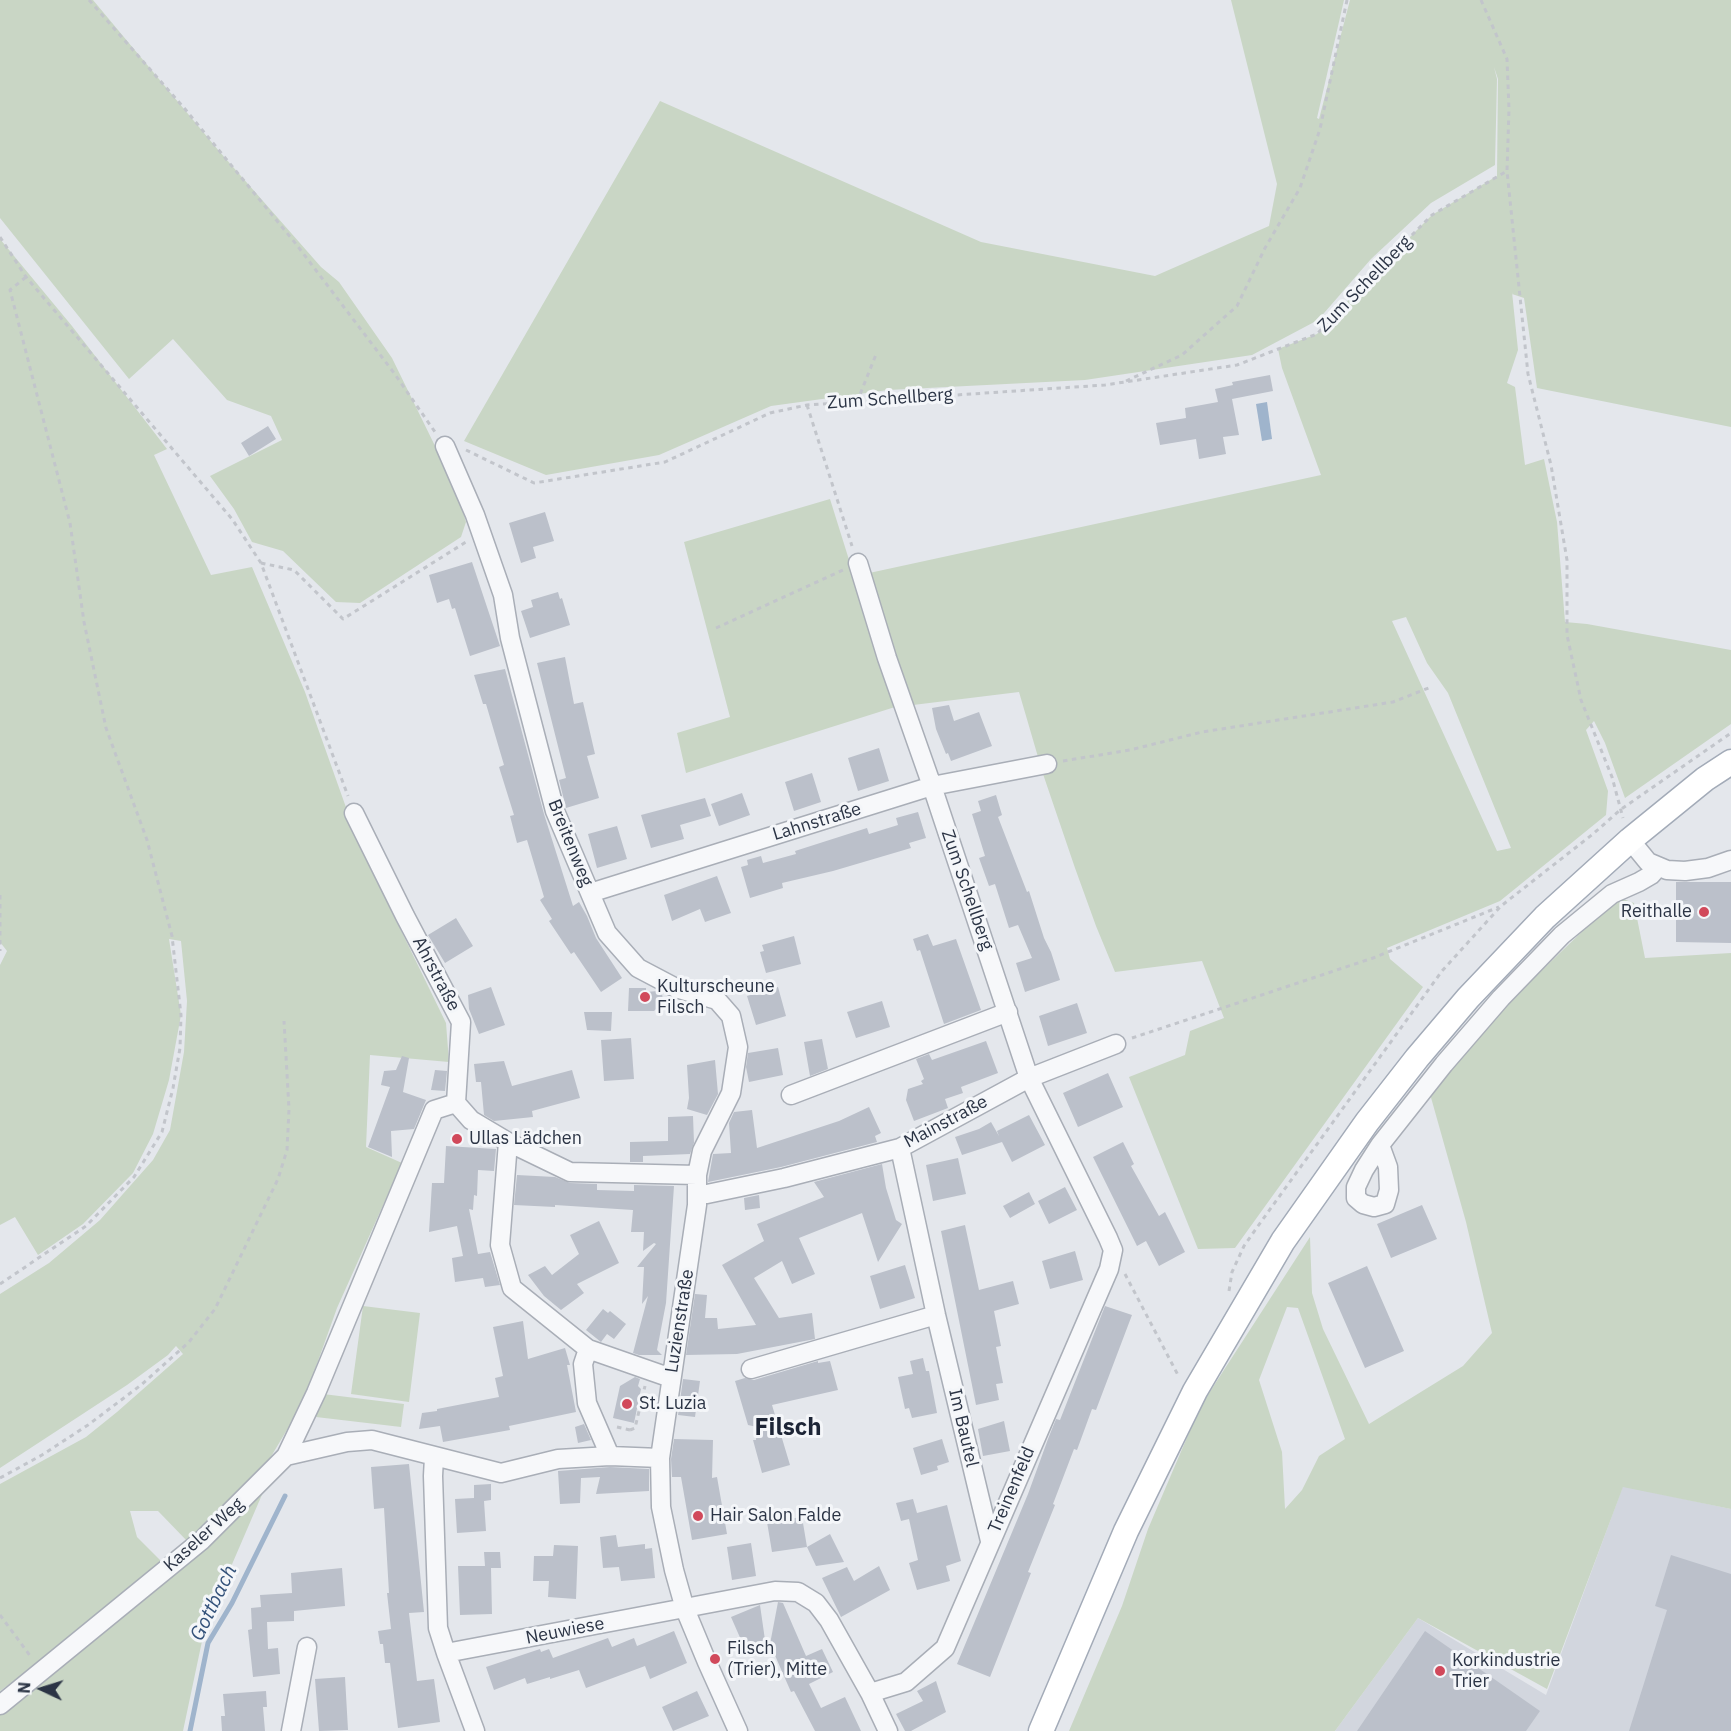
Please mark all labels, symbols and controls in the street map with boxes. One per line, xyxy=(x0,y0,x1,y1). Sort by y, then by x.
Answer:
street label: Zum Schellberg xyxy=(1314,231,1416,337)
street label: Zum Schellberg xyxy=(826,384,954,414)
street label: Breitenweg xyxy=(543,796,597,890)
street label: Lahnstraße xyxy=(770,798,864,846)
street label: Zum Schellberg xyxy=(936,827,998,953)
place label: Reithalle xyxy=(1621,901,1692,923)
marker: Reithalle xyxy=(1697,905,1711,919)
street label: Ahrstraße xyxy=(407,933,465,1015)
place label: Kulturscheune Filsch xyxy=(657,976,775,1018)
marker: Kulturscheune Filsch xyxy=(638,990,652,1004)
street label: Mainstraße xyxy=(901,1091,991,1153)
place label: Ullas Lädchen xyxy=(469,1128,582,1150)
marker: Ullas Lädchen xyxy=(450,1132,464,1146)
street label: Luzienstraße xyxy=(661,1268,699,1374)
street label: Im Bautel xyxy=(944,1387,982,1469)
place label: St. Luzia xyxy=(639,1393,706,1415)
marker: St. Luzia xyxy=(620,1397,634,1411)
district label: Filsch xyxy=(755,1414,821,1442)
street label: Treinenfeld xyxy=(984,1444,1040,1536)
street label: Kaseler Weg xyxy=(160,1493,248,1577)
place label: Hair Salon Falde xyxy=(710,1505,841,1527)
marker: Hair Salon Falde xyxy=(691,1509,705,1523)
water label: Gottbach xyxy=(185,1561,243,1645)
street label: Neuwiese xyxy=(524,1613,606,1649)
place label: Filsch (Trier), Mitte xyxy=(727,1638,827,1680)
place label: Korkindustrie Trier xyxy=(1452,1650,1560,1692)
marker: Filsch (Trier), Mitte xyxy=(708,1652,722,1666)
north arrow xyxy=(12,1659,72,1719)
marker: Korkindustrie Trier xyxy=(1433,1664,1447,1678)
text: N xyxy=(14,1681,34,1694)

